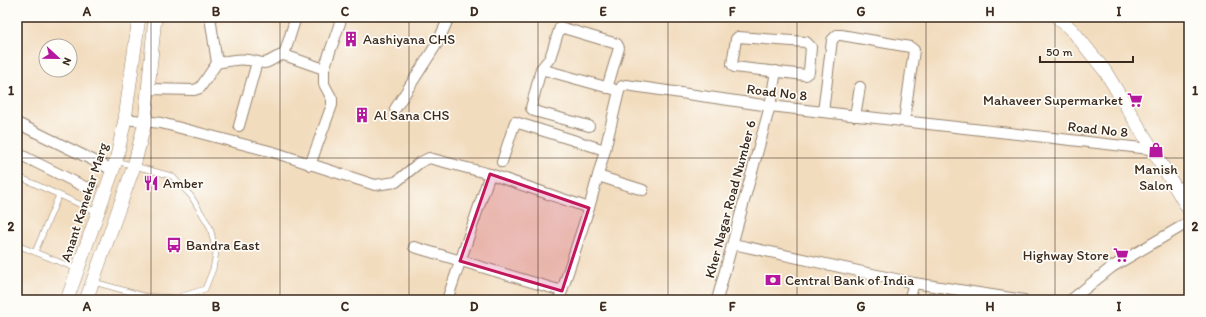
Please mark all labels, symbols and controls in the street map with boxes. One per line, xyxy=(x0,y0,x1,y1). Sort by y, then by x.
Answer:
text: A xyxy=(82,4,92,19)
text: B xyxy=(212,4,221,19)
text: C xyxy=(341,4,350,19)
text: D xyxy=(470,4,479,19)
text: E xyxy=(599,4,607,19)
text: F xyxy=(729,4,736,19)
text: G xyxy=(857,4,866,19)
text: H xyxy=(986,4,995,19)
text: I xyxy=(1117,4,1122,19)
building icon: Aashiyana CHS xyxy=(342,30,360,48)
place label: Aashiyana CHS xyxy=(363,31,455,48)
north arrow xyxy=(38,38,78,78)
scale bar xyxy=(1040,38,1133,64)
text: 50 m xyxy=(1046,45,1072,59)
text: N xyxy=(59,56,74,67)
street label: Road No 8 xyxy=(746,80,808,105)
text: 1 xyxy=(8,83,14,98)
text: 1 xyxy=(1192,83,1198,98)
supermarket icon: Mahaveer Supermarket xyxy=(1126,91,1144,109)
place label: Mahaveer Supermarket xyxy=(983,92,1123,109)
building icon: Al Sana CHS xyxy=(353,106,371,124)
place label: Al Sana CHS xyxy=(374,107,449,124)
street label: Kher Nagar Road Number 6 xyxy=(701,118,760,280)
street label: Road No 8 xyxy=(1067,118,1129,141)
street label: Anant Kanekar Marg xyxy=(57,140,112,264)
shop icon: Manish Salon xyxy=(1147,141,1165,159)
place label: Manish Salon xyxy=(1134,161,1178,194)
restaurant icon: Amber xyxy=(142,174,160,192)
place label: Amber xyxy=(163,175,204,192)
text: 2 xyxy=(8,219,15,234)
text: 2 xyxy=(1192,219,1199,234)
bus stop icon: Bandra East xyxy=(165,236,183,254)
place label: Bandra East xyxy=(186,237,260,254)
supermarket icon: Highway Store xyxy=(1112,246,1130,264)
place label: Highway Store xyxy=(1023,247,1109,264)
bank icon: Central Bank of India xyxy=(764,271,782,289)
place label: Central Bank of India xyxy=(785,272,915,289)
text: A xyxy=(82,299,92,314)
text: B xyxy=(212,299,221,314)
text: C xyxy=(341,299,350,314)
text: D xyxy=(470,299,479,314)
text: E xyxy=(599,299,607,314)
text: F xyxy=(729,299,736,314)
text: G xyxy=(857,299,866,314)
text: H xyxy=(986,299,995,314)
text: I xyxy=(1117,299,1122,314)

